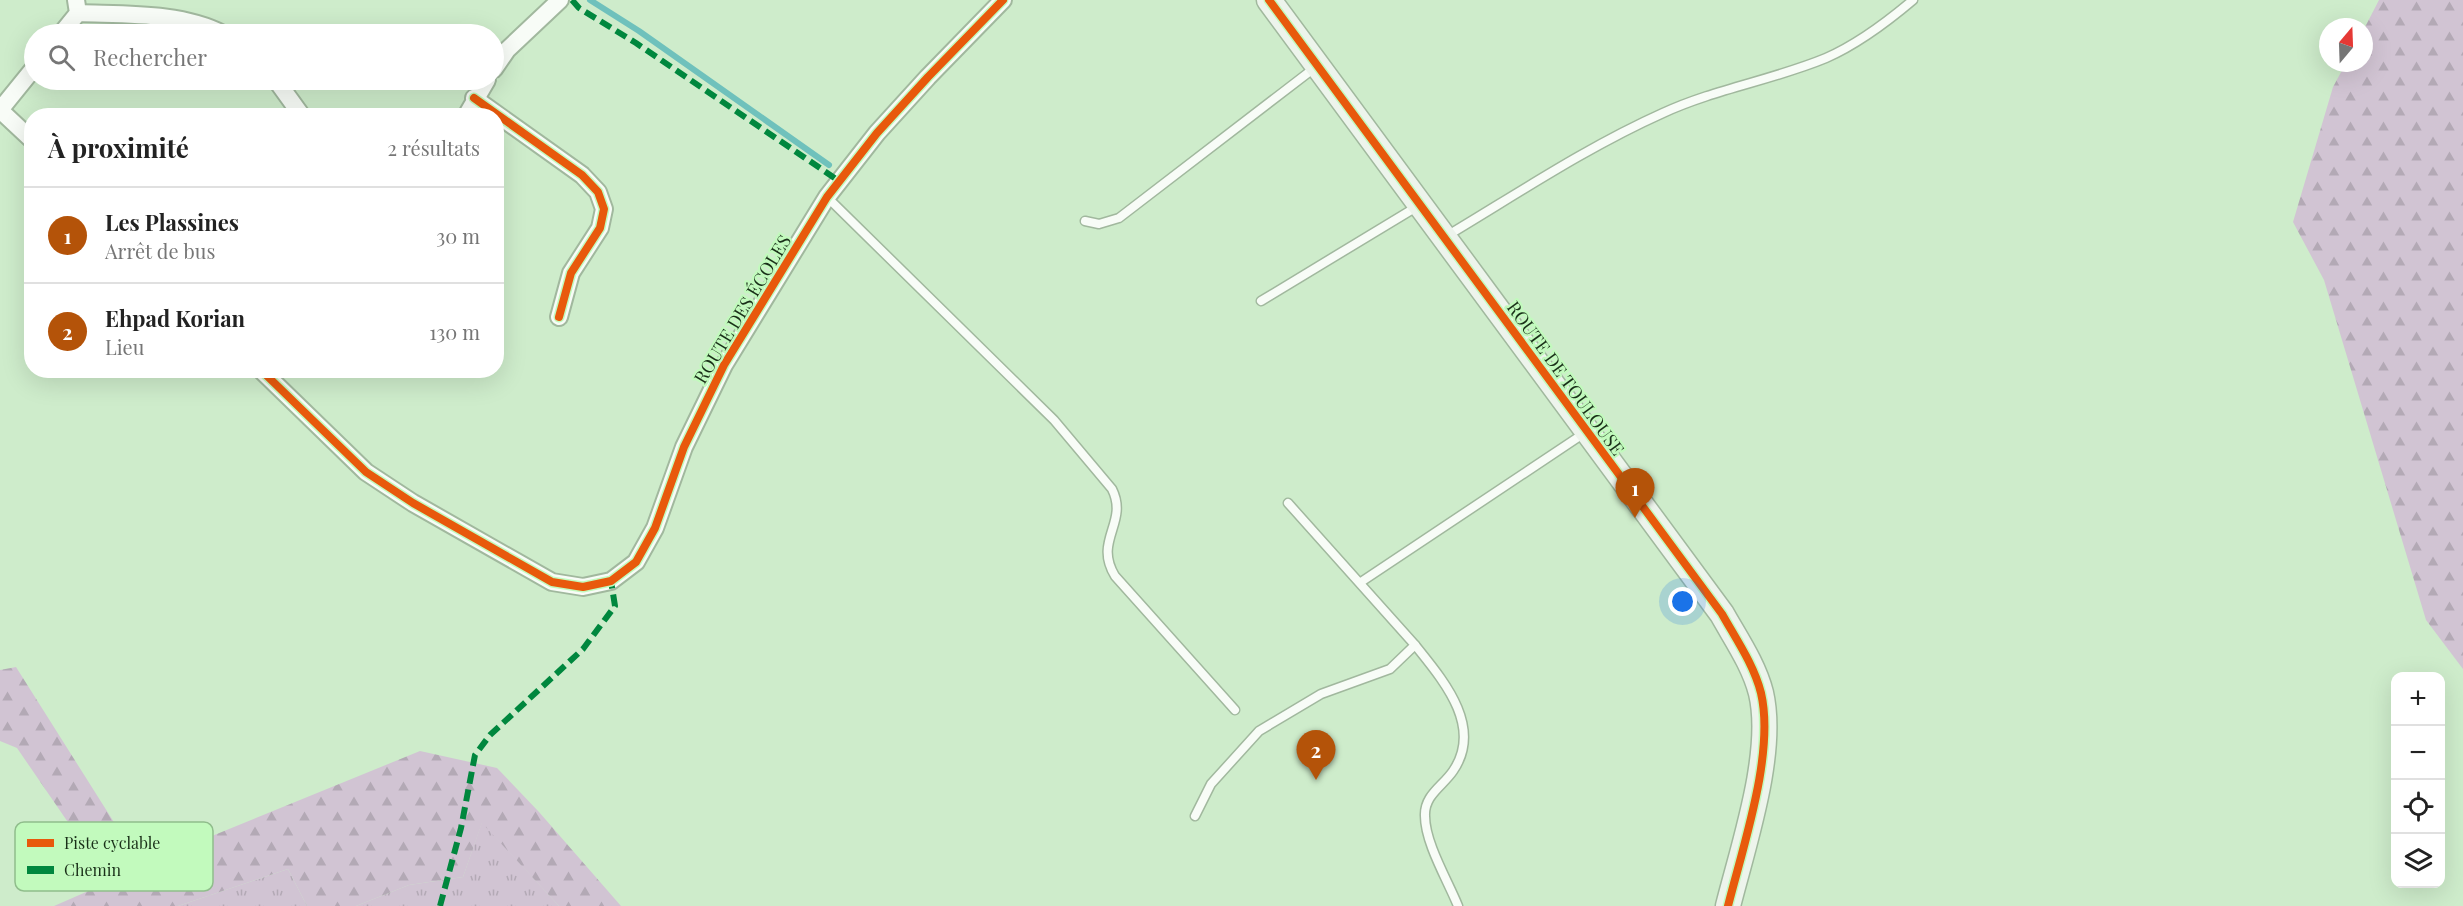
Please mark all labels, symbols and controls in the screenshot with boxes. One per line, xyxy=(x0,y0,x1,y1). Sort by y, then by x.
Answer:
north arrow xyxy=(2319,18,2373,72)
search box xyxy=(24,24,504,90)
icon: search xyxy=(45,41,78,74)
text: Rechercher xyxy=(93,42,207,72)
text: À proximité xyxy=(48,130,189,165)
text: 2 résultats xyxy=(387,134,480,161)
text: Les Plassines xyxy=(105,207,239,237)
text: 1 xyxy=(64,222,71,249)
text: 30 m xyxy=(436,222,480,249)
street label: ROUTE DES ÉCOLES xyxy=(688,230,796,388)
text: Arrêt de bus xyxy=(105,237,215,264)
street label: ROUTE DE TOULOUSE xyxy=(1502,296,1630,460)
text: Ehpad Korian xyxy=(105,303,245,333)
text: 2 xyxy=(62,318,73,345)
text: 130 m xyxy=(429,318,480,345)
text: Lieu xyxy=(105,333,144,360)
pin: 1 xyxy=(1616,468,1654,518)
your location xyxy=(1668,587,1697,616)
map controls xyxy=(2391,672,2445,888)
button: + xyxy=(2391,672,2445,726)
button: − xyxy=(2391,726,2445,780)
pin: 2 xyxy=(1296,730,1336,780)
button: locate xyxy=(2391,780,2445,834)
legend xyxy=(15,822,213,891)
text: Piste cyclable xyxy=(64,832,160,853)
button: layers xyxy=(2391,834,2445,888)
text: Chemin xyxy=(64,859,121,880)

